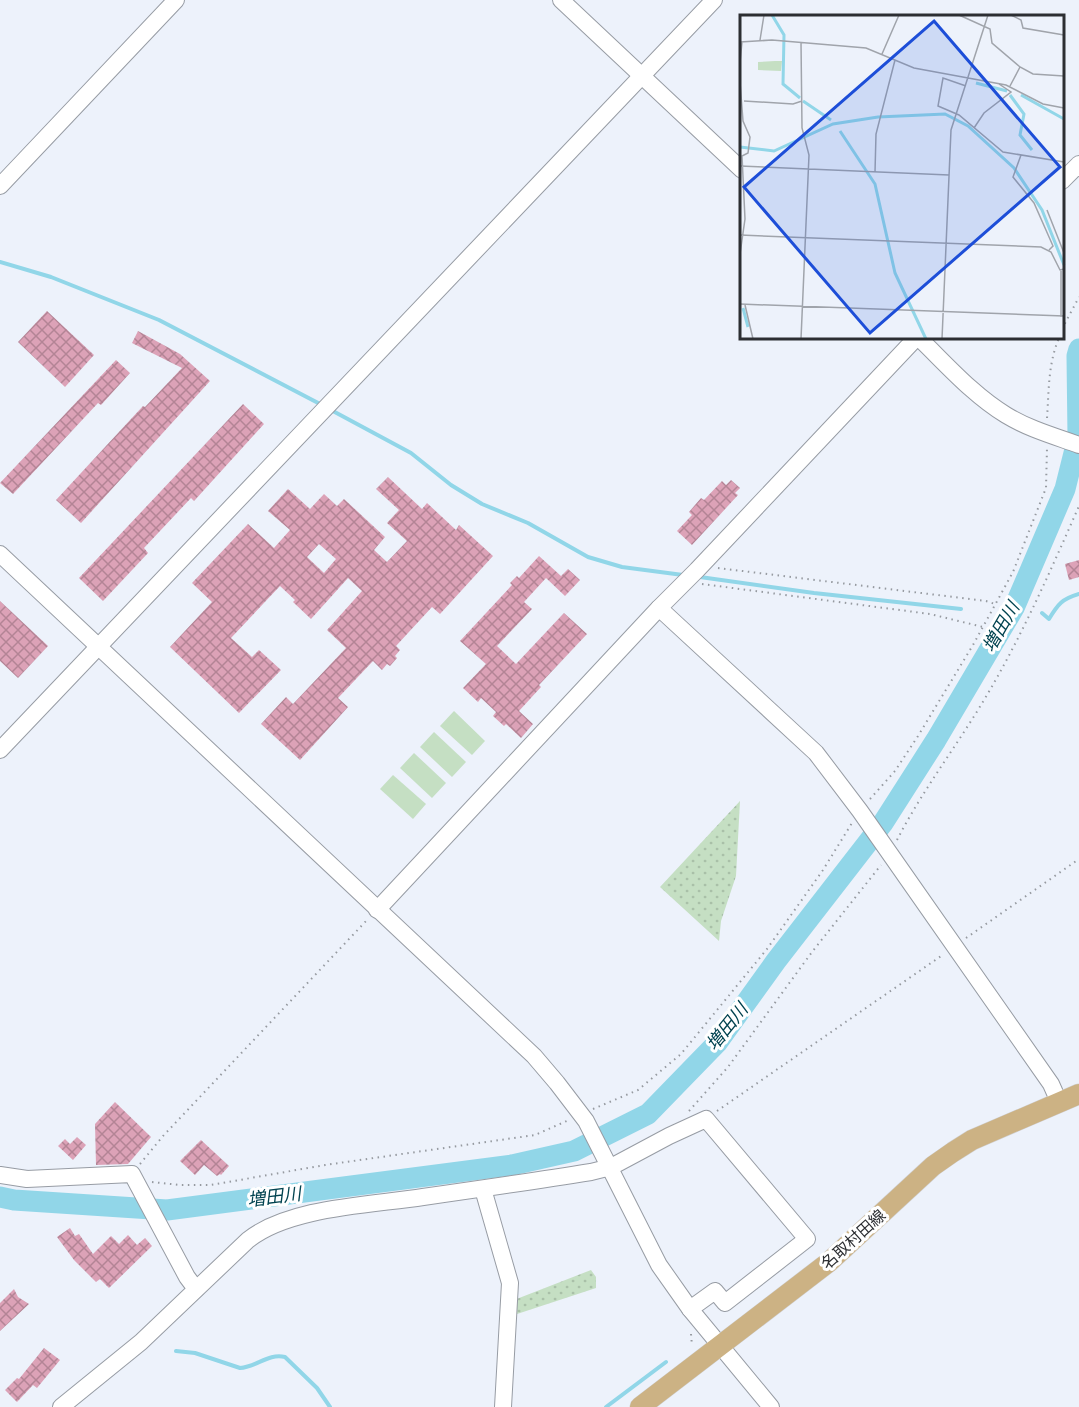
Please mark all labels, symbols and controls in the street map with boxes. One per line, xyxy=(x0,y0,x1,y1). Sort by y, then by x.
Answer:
inset map xyxy=(740,15,1064,339)
water label: 増田川 xyxy=(976,595,1026,656)
water label: 増田川 xyxy=(700,996,755,1056)
water label: 増田川 xyxy=(246,1181,304,1212)
street label: 名取村田線 xyxy=(816,1204,890,1274)

